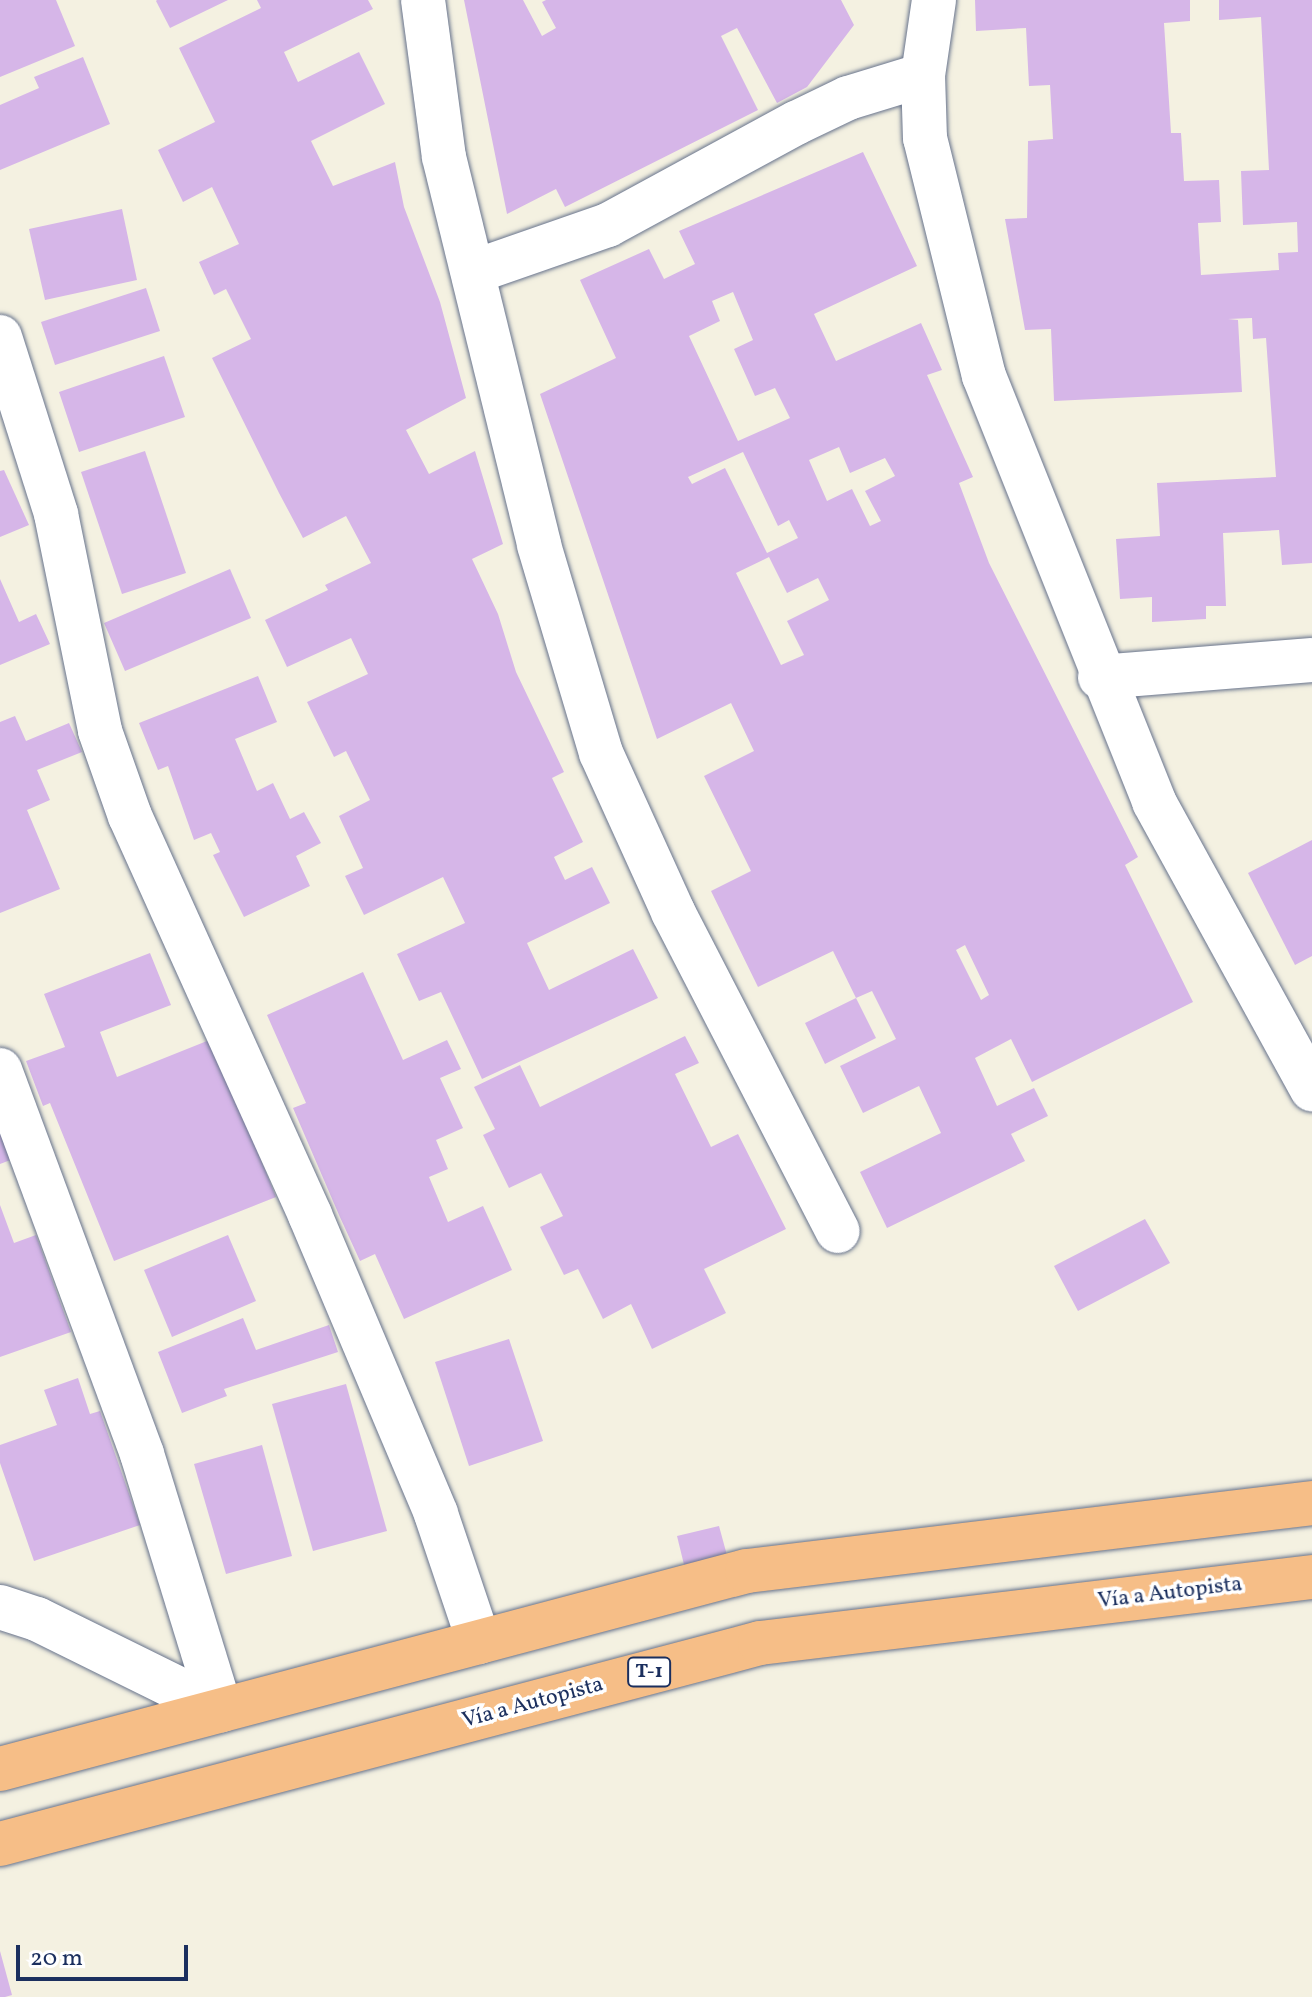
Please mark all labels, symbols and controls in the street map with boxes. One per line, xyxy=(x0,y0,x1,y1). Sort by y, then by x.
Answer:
street label: Vía a Autopista xyxy=(1096,1571,1244,1615)
road number: T-1 xyxy=(627,1656,671,1688)
street label: Vía a Autopista xyxy=(460,1671,606,1735)
scale bar xyxy=(20,1929,192,1979)
text: 20 m xyxy=(30,1942,83,1976)

